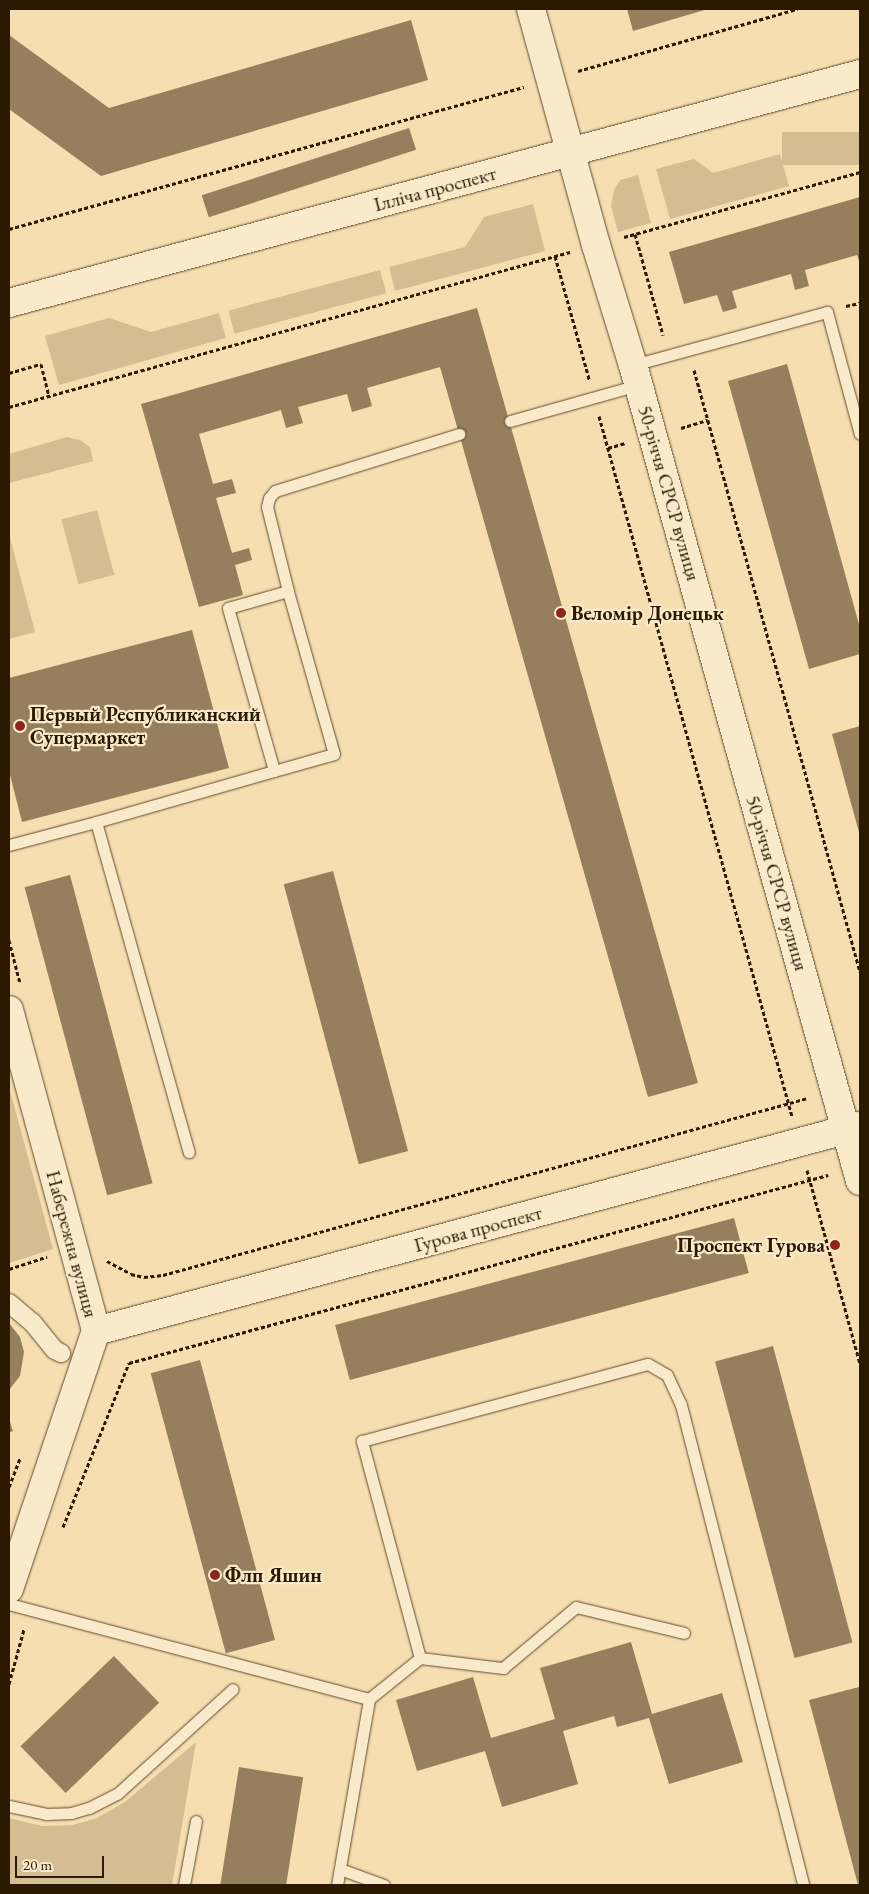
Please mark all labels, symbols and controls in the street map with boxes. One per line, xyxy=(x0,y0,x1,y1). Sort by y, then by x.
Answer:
street label: Ілліча проспект xyxy=(371,161,499,217)
street label: 50-річчя СРСР вулиця xyxy=(633,403,705,583)
place label: Веломір Донецьк xyxy=(571,601,724,625)
marker: Веломір Донецьк xyxy=(555,607,567,619)
place label: Первый Республиканский Супермаркет xyxy=(30,702,261,749)
marker: Первый Республиканский Супермаркет xyxy=(14,720,26,732)
street label: 50-річчя СРСР вулиця xyxy=(741,793,813,973)
street label: Набережна вулиця xyxy=(41,1168,103,1320)
street label: Гурова проспект xyxy=(411,1200,545,1258)
place label: Проспект Гурова xyxy=(677,1233,825,1257)
marker: Проспект Гурова xyxy=(829,1239,841,1251)
place label: Флп Яшин xyxy=(225,1563,322,1587)
marker: Флп Яшин xyxy=(209,1569,221,1581)
scale bar xyxy=(18,1846,106,1878)
text: 20 m xyxy=(23,1855,52,1874)

